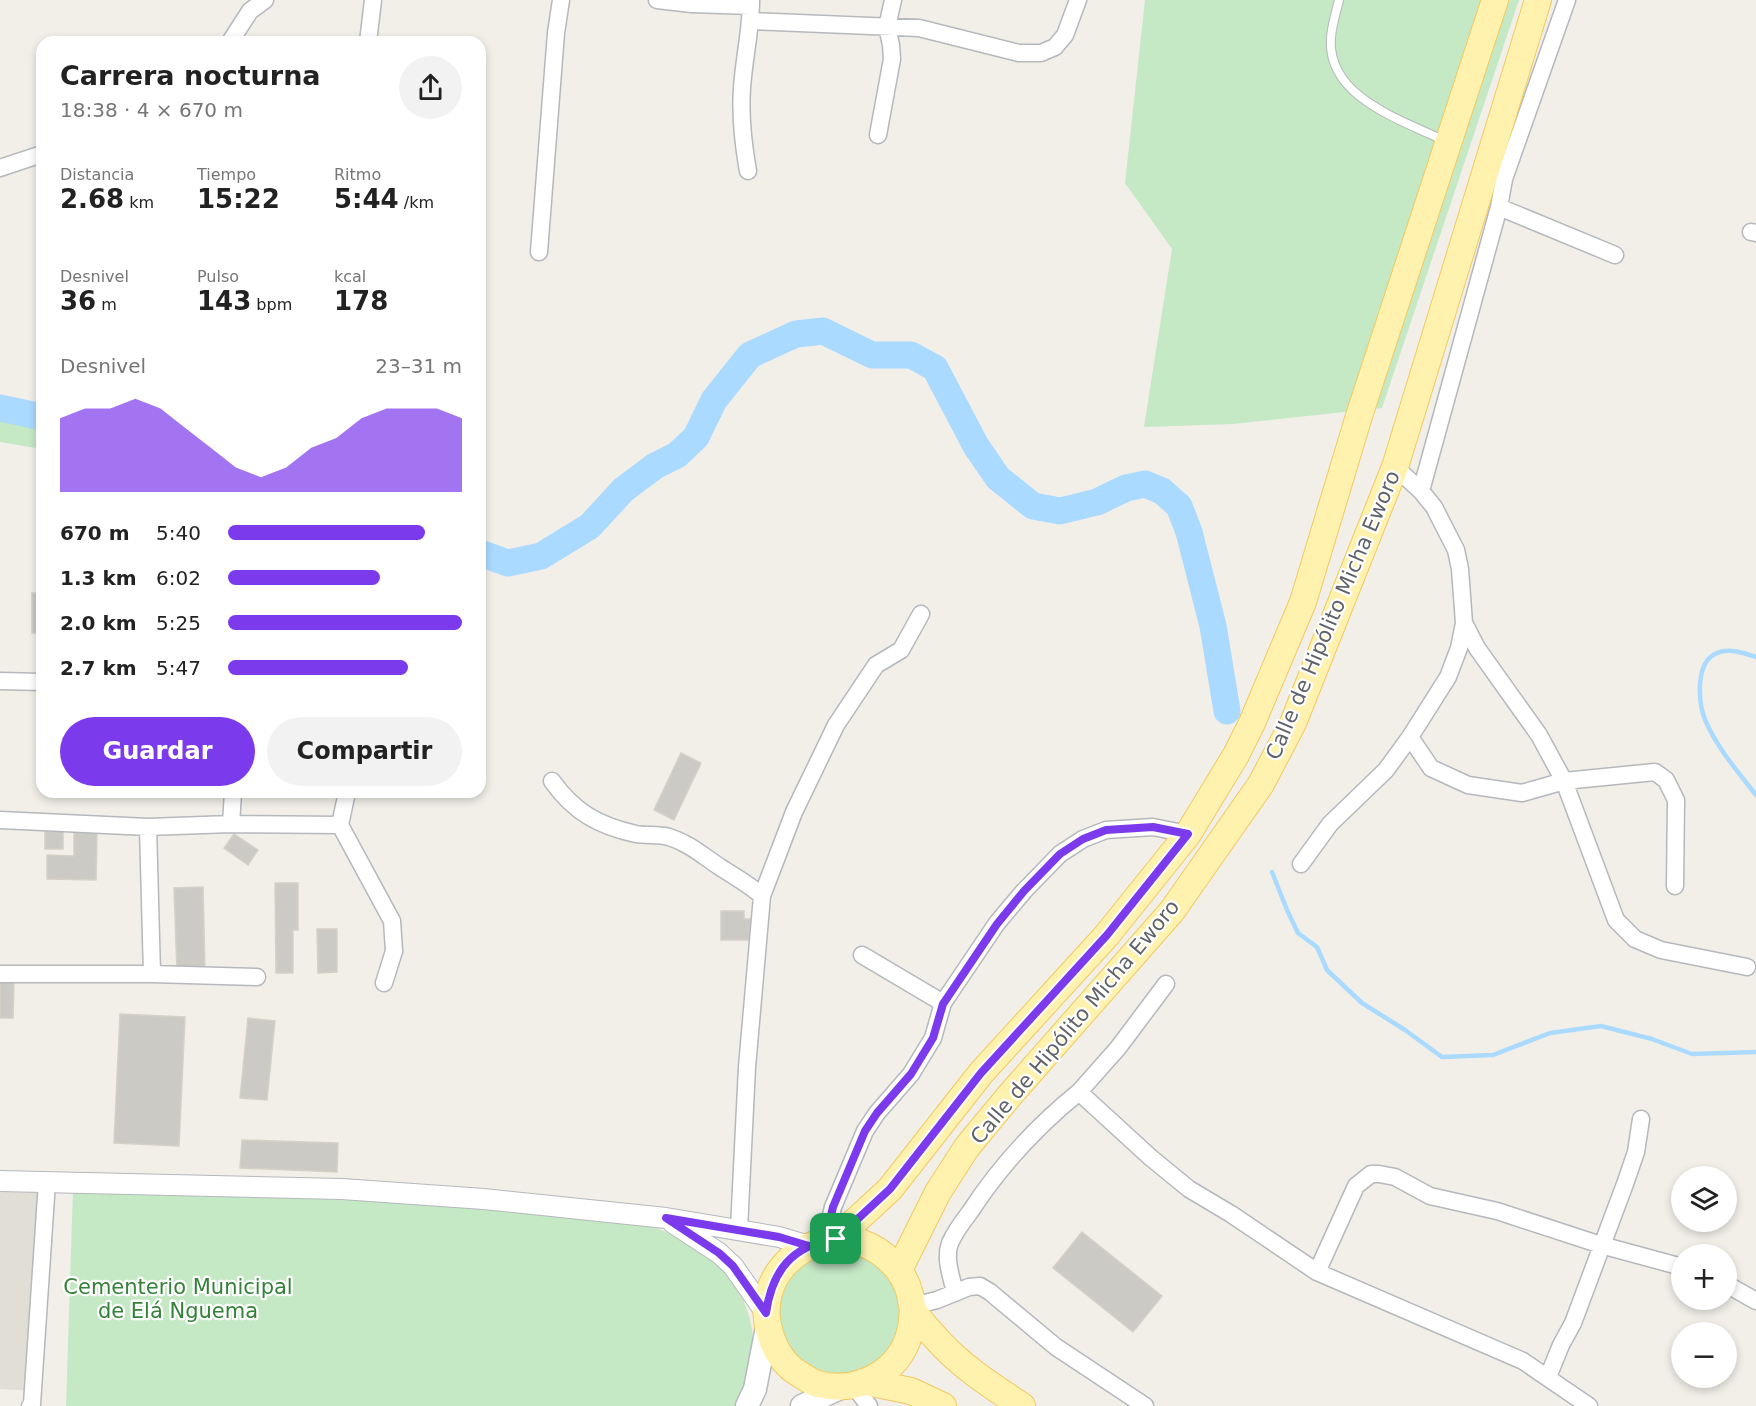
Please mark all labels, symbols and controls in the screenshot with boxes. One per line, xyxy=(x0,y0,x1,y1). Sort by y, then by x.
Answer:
button: share xyxy=(399,56,462,119)
text: Carrera nocturna xyxy=(60,60,321,91)
text: 18:38 · 4 × 670 m xyxy=(60,98,243,122)
text: Distancia xyxy=(60,165,134,184)
text: Tiempo xyxy=(197,165,256,184)
text: Ritmo xyxy=(334,165,381,184)
text: 2.68 xyxy=(60,184,124,214)
text: 15:22 xyxy=(197,184,280,214)
text: 5:44 xyxy=(334,184,399,214)
text: km xyxy=(124,193,154,212)
text: /km xyxy=(399,193,434,212)
text: Desnivel xyxy=(60,267,129,286)
text: Pulso xyxy=(197,267,239,286)
text: kcal xyxy=(334,267,366,286)
text: 36 xyxy=(60,286,96,316)
text: 143 xyxy=(197,286,251,316)
text: 178 xyxy=(334,286,388,316)
text: m xyxy=(96,295,117,314)
text: bpm xyxy=(251,295,292,314)
text: Desnivel xyxy=(60,354,146,378)
text: 23–31 m xyxy=(375,354,462,378)
street label: Calle de Hipólito Micha Eworo xyxy=(1261,467,1405,763)
text: 670 m xyxy=(60,521,130,545)
text: 5:40 xyxy=(156,521,201,545)
text: 1.3 km xyxy=(60,566,137,590)
text: 6:02 xyxy=(156,566,201,590)
text: 2.0 km xyxy=(60,611,137,635)
text: 5:25 xyxy=(156,611,201,635)
text: 2.7 km xyxy=(60,656,137,680)
text: 5:47 xyxy=(156,656,201,680)
button: Guardar xyxy=(60,717,255,786)
button: Compartir xyxy=(267,717,462,786)
street label: Calle de Hipólito Micha Eworo xyxy=(966,895,1184,1149)
map controls xyxy=(1671,1166,1737,1388)
button: layers xyxy=(1671,1166,1737,1232)
pin xyxy=(810,1213,861,1264)
icon: arrive xyxy=(819,1222,852,1255)
button: + xyxy=(1671,1244,1737,1310)
park label: Cementerio Municipal de Elá Nguema xyxy=(63,1275,293,1323)
button: − xyxy=(1671,1322,1737,1388)

